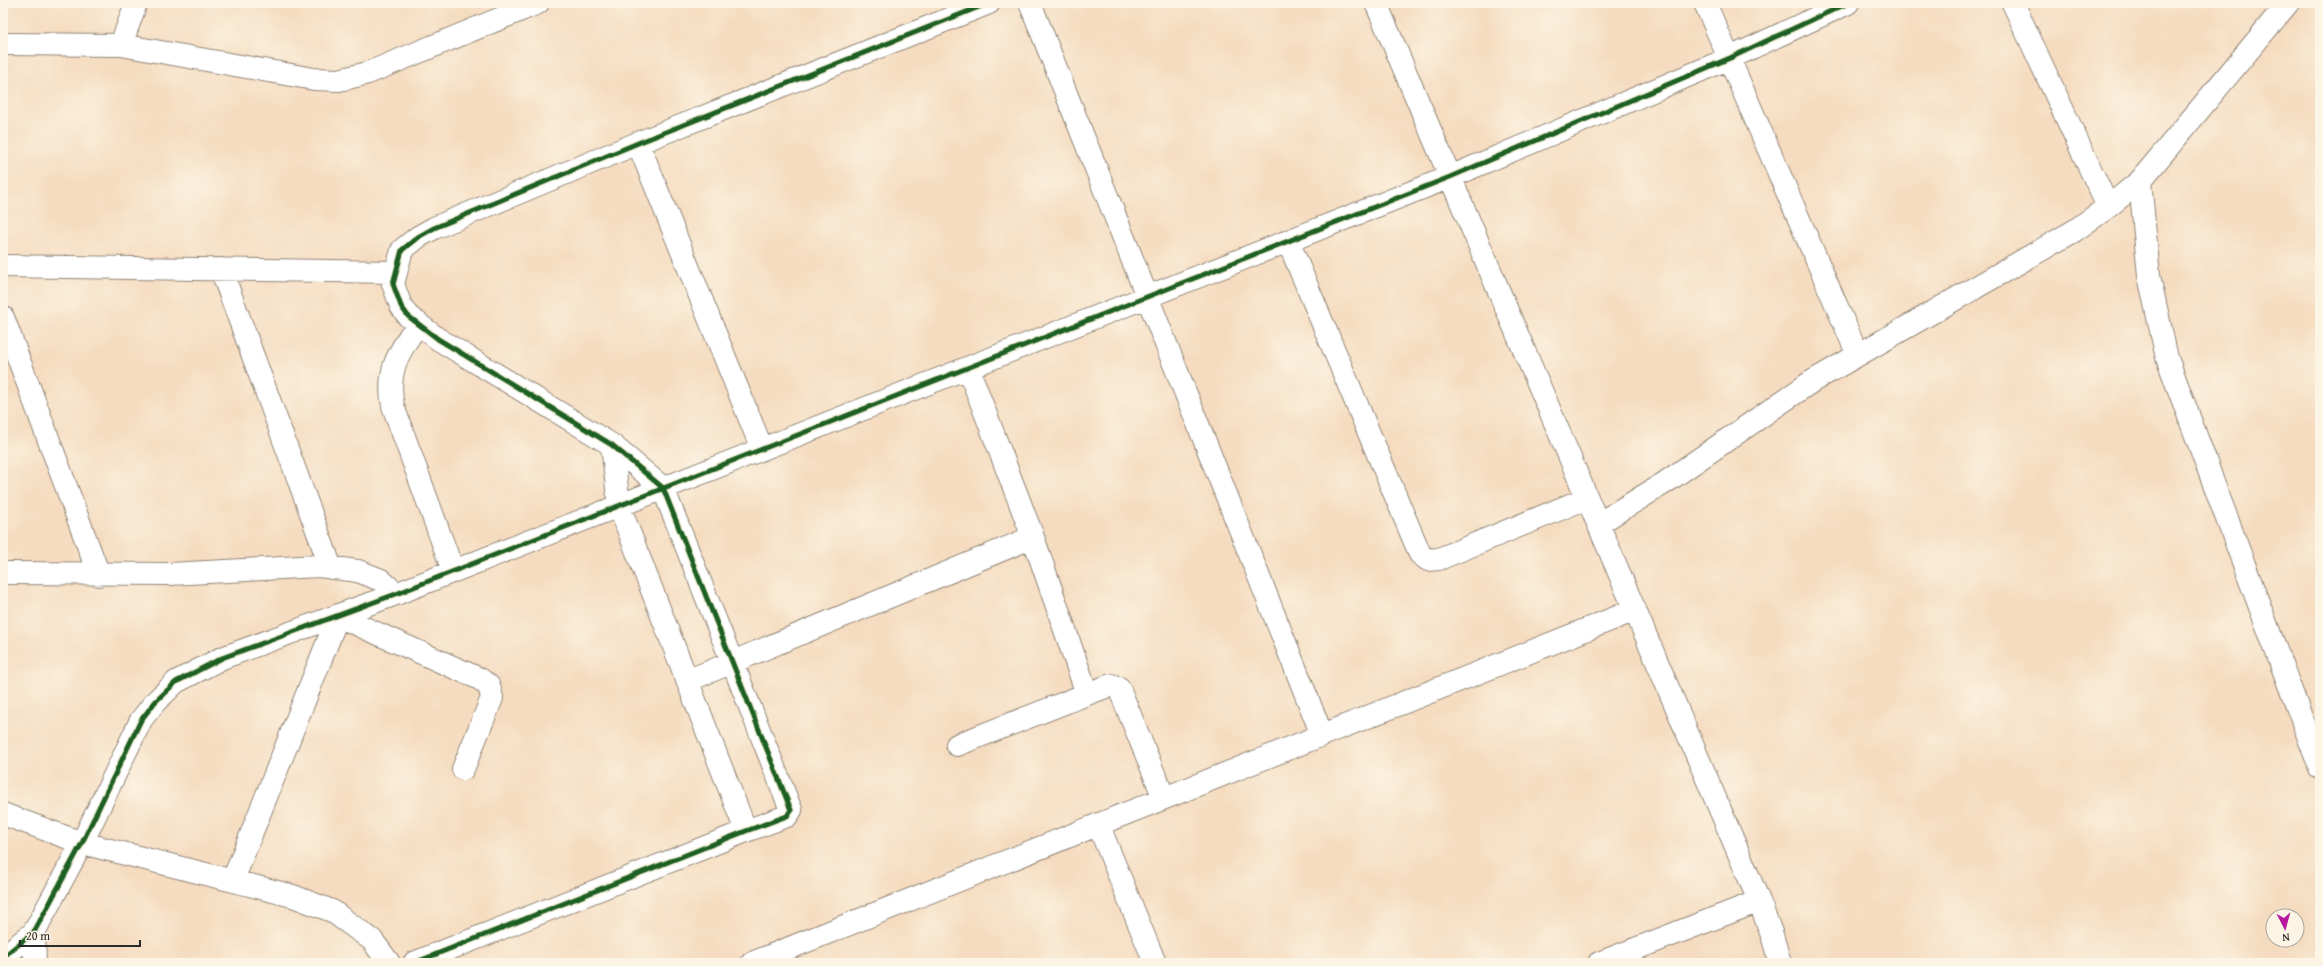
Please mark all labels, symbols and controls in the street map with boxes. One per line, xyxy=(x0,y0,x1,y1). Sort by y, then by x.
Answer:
north arrow xyxy=(2265,908,2305,948)
scale bar xyxy=(20,922,140,948)
text: 20 m xyxy=(26,927,50,944)
text: N xyxy=(2281,930,2291,946)

